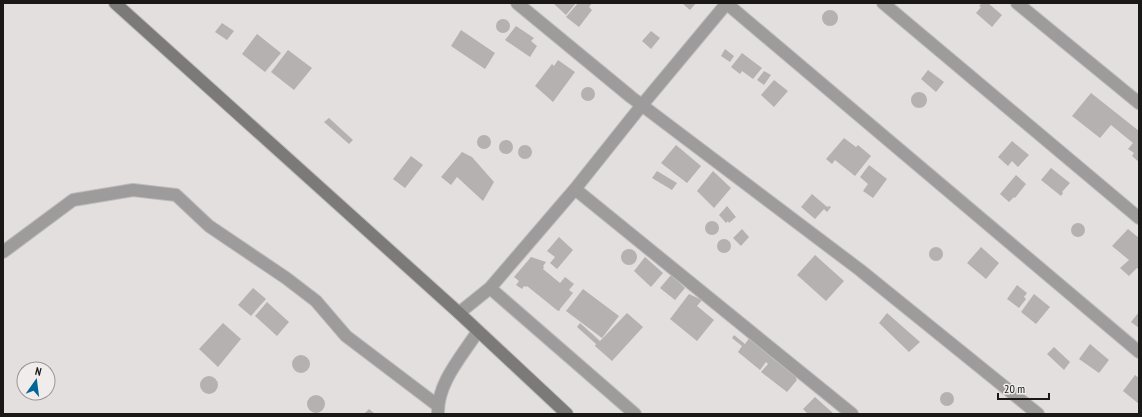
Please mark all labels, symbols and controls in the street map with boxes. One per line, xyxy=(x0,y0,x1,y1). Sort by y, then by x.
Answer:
north arrow xyxy=(16,361,56,401)
text: N xyxy=(34,364,43,379)
scale bar xyxy=(998,375,1049,401)
text: 20 m xyxy=(1004,381,1025,396)

